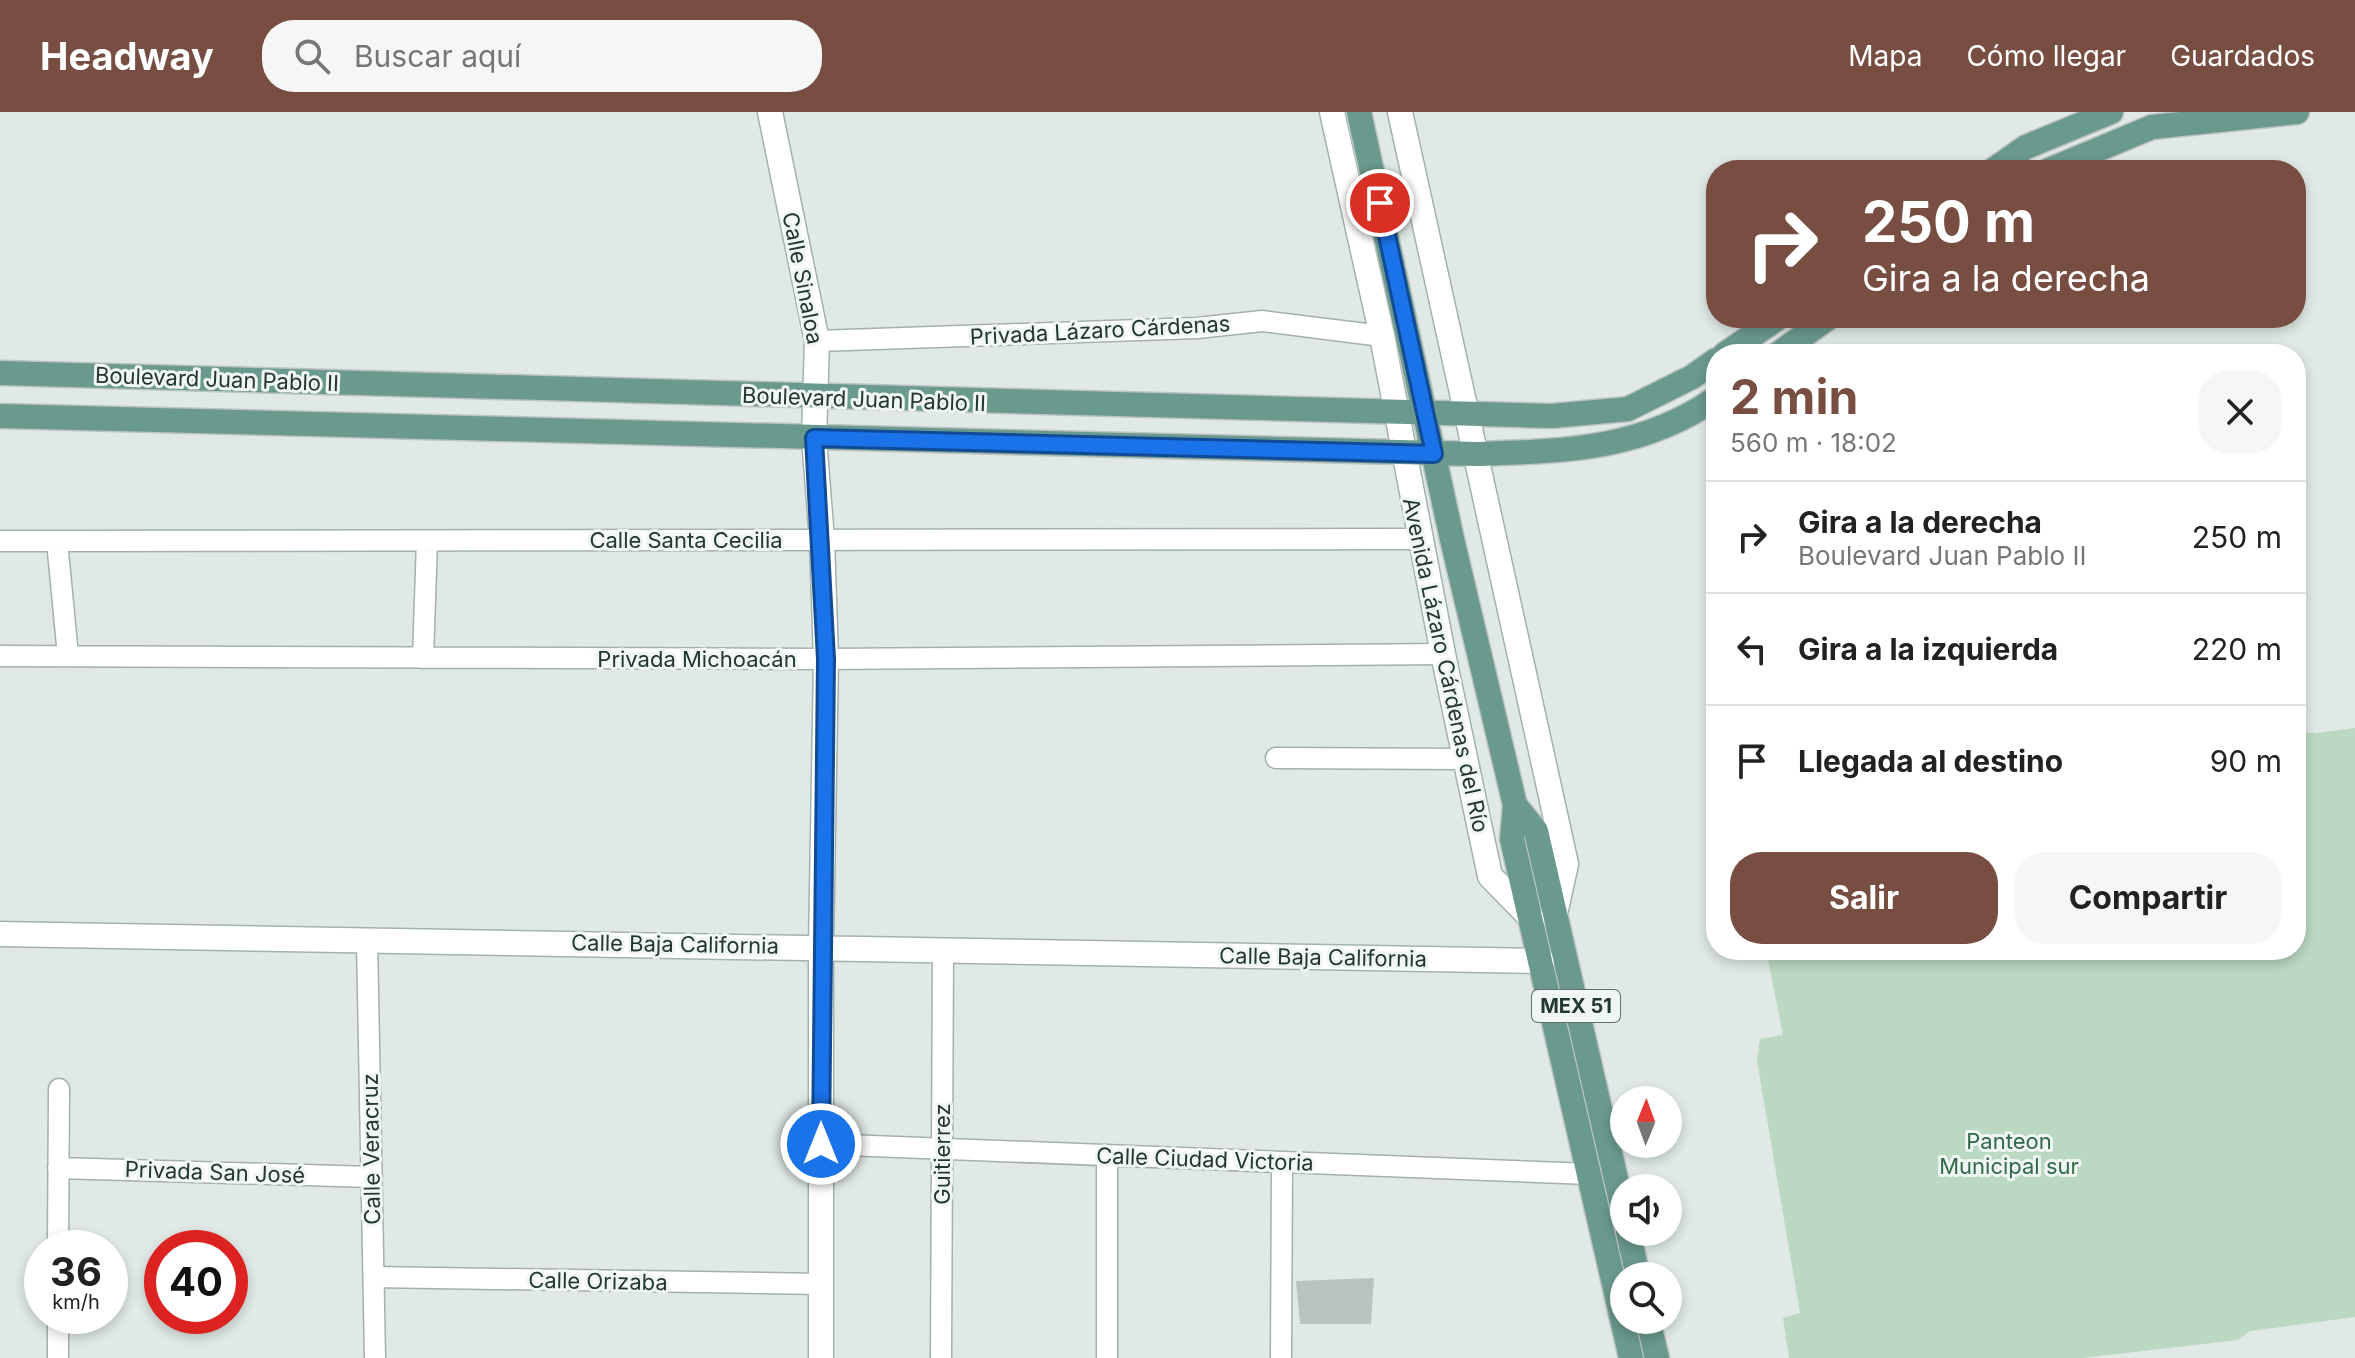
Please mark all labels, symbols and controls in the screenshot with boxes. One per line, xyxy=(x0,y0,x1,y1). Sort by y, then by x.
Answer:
search box xyxy=(262,20,822,92)
text: Headway xyxy=(40,33,214,79)
icon: search xyxy=(290,34,334,78)
text: Buscar aquí xyxy=(354,38,521,74)
text: Mapa xyxy=(1848,39,1922,73)
text: Cómo llegar xyxy=(1966,39,2126,73)
text: Guardados xyxy=(2170,39,2315,73)
pin xyxy=(1346,169,1414,237)
icon: arrive xyxy=(1358,181,1402,225)
text: 250 m xyxy=(1862,188,2035,256)
icon: right xyxy=(1730,192,1834,296)
street label: Calle Sinaloa xyxy=(777,210,829,346)
text: Gira a la derecha xyxy=(1862,256,2150,300)
street label: Privada Lázaro Cárdenas xyxy=(969,310,1231,350)
street label: Boulevard Juan Pablo II xyxy=(95,362,339,396)
text: 2 min xyxy=(1730,367,1858,426)
button: close xyxy=(2198,370,2282,454)
street label: Boulevard Juan Pablo II xyxy=(742,382,986,416)
text: 560 m · 18:02 xyxy=(1730,427,1897,458)
street label: Avenida Lázaro Cárdenas del Río xyxy=(1398,495,1494,835)
text: Gira a la derecha xyxy=(1798,504,2042,540)
icon: right xyxy=(1730,515,1774,559)
text: 250 m xyxy=(2192,519,2282,555)
street label: Calle Santa Cecilia xyxy=(589,527,783,553)
text: Boulevard Juan Pablo II xyxy=(1798,540,2086,571)
icon: left xyxy=(1730,627,1774,671)
text: Gira a la izquierda xyxy=(1798,631,2058,667)
text: 220 m xyxy=(2192,631,2282,667)
street label: Privada Michoacán xyxy=(597,646,797,672)
icon: arrive xyxy=(1730,739,1774,783)
text: Llegada al destino xyxy=(1798,743,2063,779)
text: 90 m xyxy=(2210,743,2282,779)
button: Salir xyxy=(1730,852,1998,944)
button: Compartir xyxy=(2014,852,2282,944)
street label: Calle Baja California xyxy=(571,929,779,959)
street label: Calle Baja California xyxy=(1219,942,1427,972)
road number: MEX 51 xyxy=(1532,990,1620,1022)
street label: Calle Veracruz xyxy=(357,1073,385,1225)
north arrow xyxy=(1610,1086,1682,1158)
map controls xyxy=(1610,1086,1682,1334)
position arrow xyxy=(779,1102,863,1186)
street label: Guitierrez xyxy=(929,1103,955,1205)
park label: Panteon Municipal sur xyxy=(1939,1128,2079,1179)
street label: Calle Ciudad Victoria xyxy=(1096,1142,1314,1176)
street label: Privada San José xyxy=(124,1156,306,1188)
button: sound xyxy=(1610,1174,1682,1246)
speed limit sign: 40 xyxy=(144,1230,248,1334)
text: 36 xyxy=(50,1247,102,1296)
button: search xyxy=(1610,1262,1682,1334)
street label: Calle Orizaba xyxy=(528,1267,668,1295)
text: km/h xyxy=(52,1290,100,1314)

